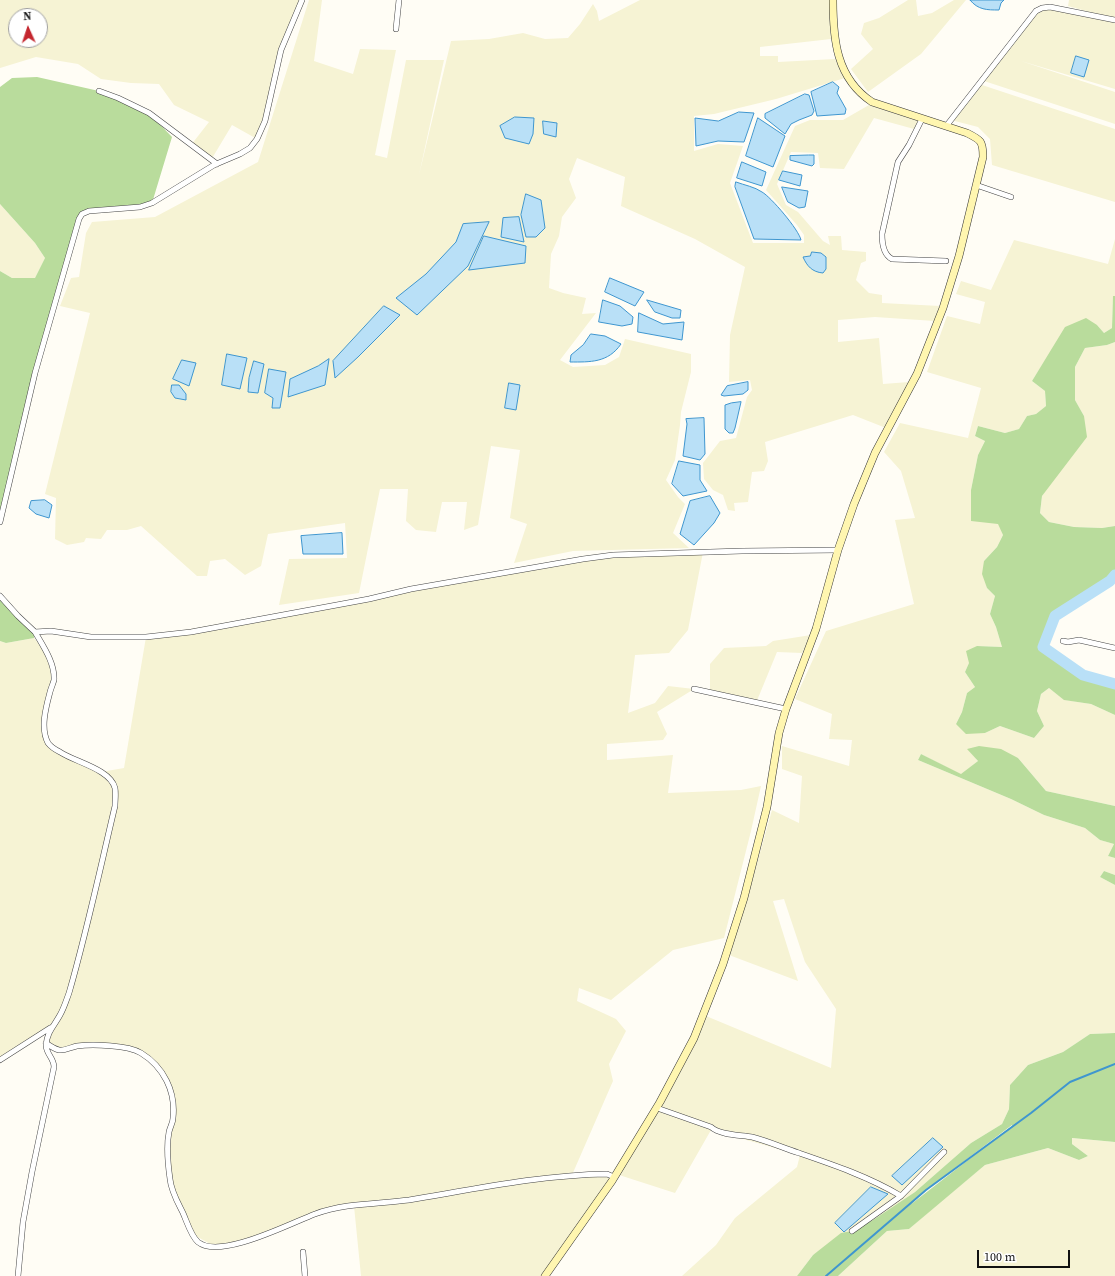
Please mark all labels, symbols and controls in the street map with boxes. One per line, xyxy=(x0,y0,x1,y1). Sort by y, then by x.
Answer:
north arrow xyxy=(8,8,48,48)
text: N xyxy=(23,9,32,24)
scale bar xyxy=(979,1242,1072,1268)
text: 100 m xyxy=(984,1249,1016,1265)

